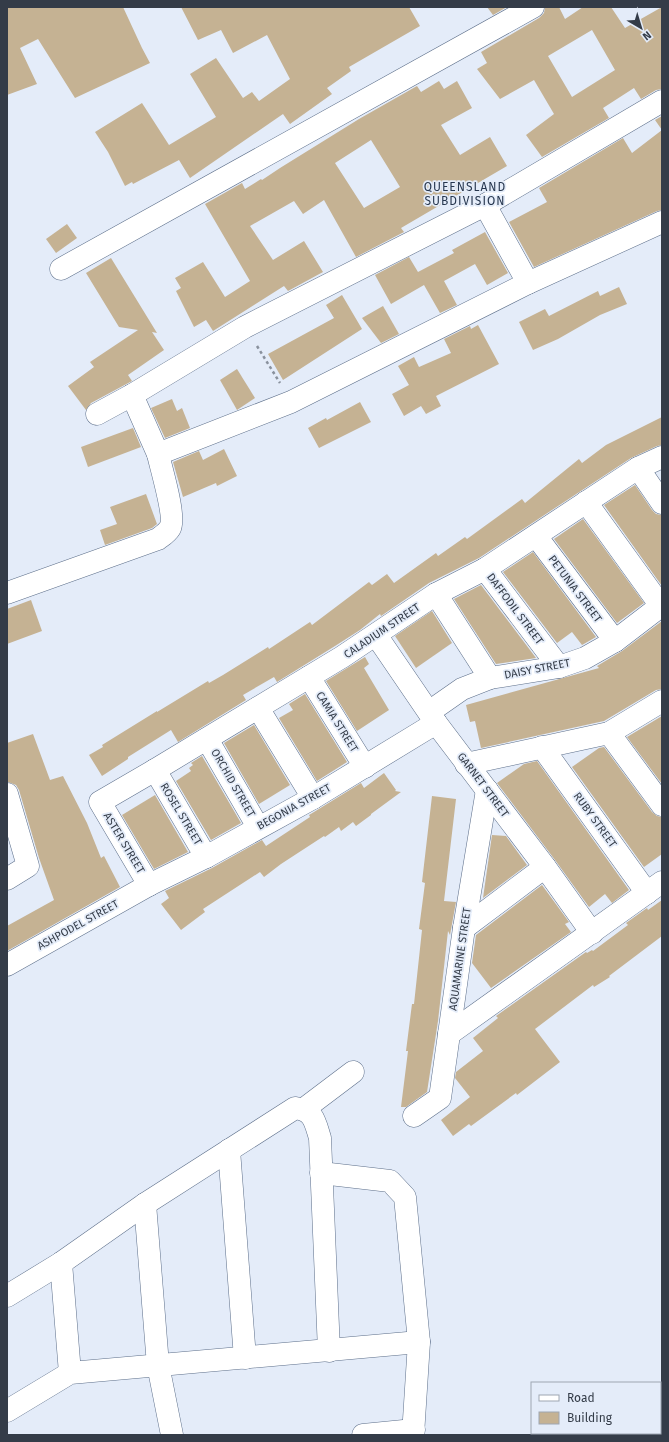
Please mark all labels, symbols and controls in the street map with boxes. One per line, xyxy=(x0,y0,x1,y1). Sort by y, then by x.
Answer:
north arrow xyxy=(621,8,661,48)
text: N xyxy=(640,28,654,43)
district label: QUEENSLAND SUBDIVISION xyxy=(424,180,506,208)
street label: PETUNIA STREET xyxy=(546,553,605,625)
street label: DAFFODIL STREET xyxy=(484,571,546,647)
street label: CALADIUM STREET xyxy=(342,601,423,661)
street label: DAISY STREET xyxy=(503,656,571,682)
street label: CAMIA STREET xyxy=(313,689,361,755)
street label: ORCHID STREET xyxy=(208,747,258,820)
street label: GARNET STREET xyxy=(455,750,512,820)
street label: ROSEL STREET xyxy=(157,781,205,848)
street label: BEGONIA STREET xyxy=(255,781,334,833)
street label: RUBY STREET xyxy=(571,790,619,850)
street label: ASTER STREET xyxy=(101,810,147,876)
street label: ASHPODEL STREET xyxy=(35,897,121,953)
street label: AQUAMARINE STREET xyxy=(446,906,474,1011)
legend xyxy=(531,1382,661,1434)
text: Road xyxy=(567,1391,595,1405)
text: Building xyxy=(567,1411,613,1425)

